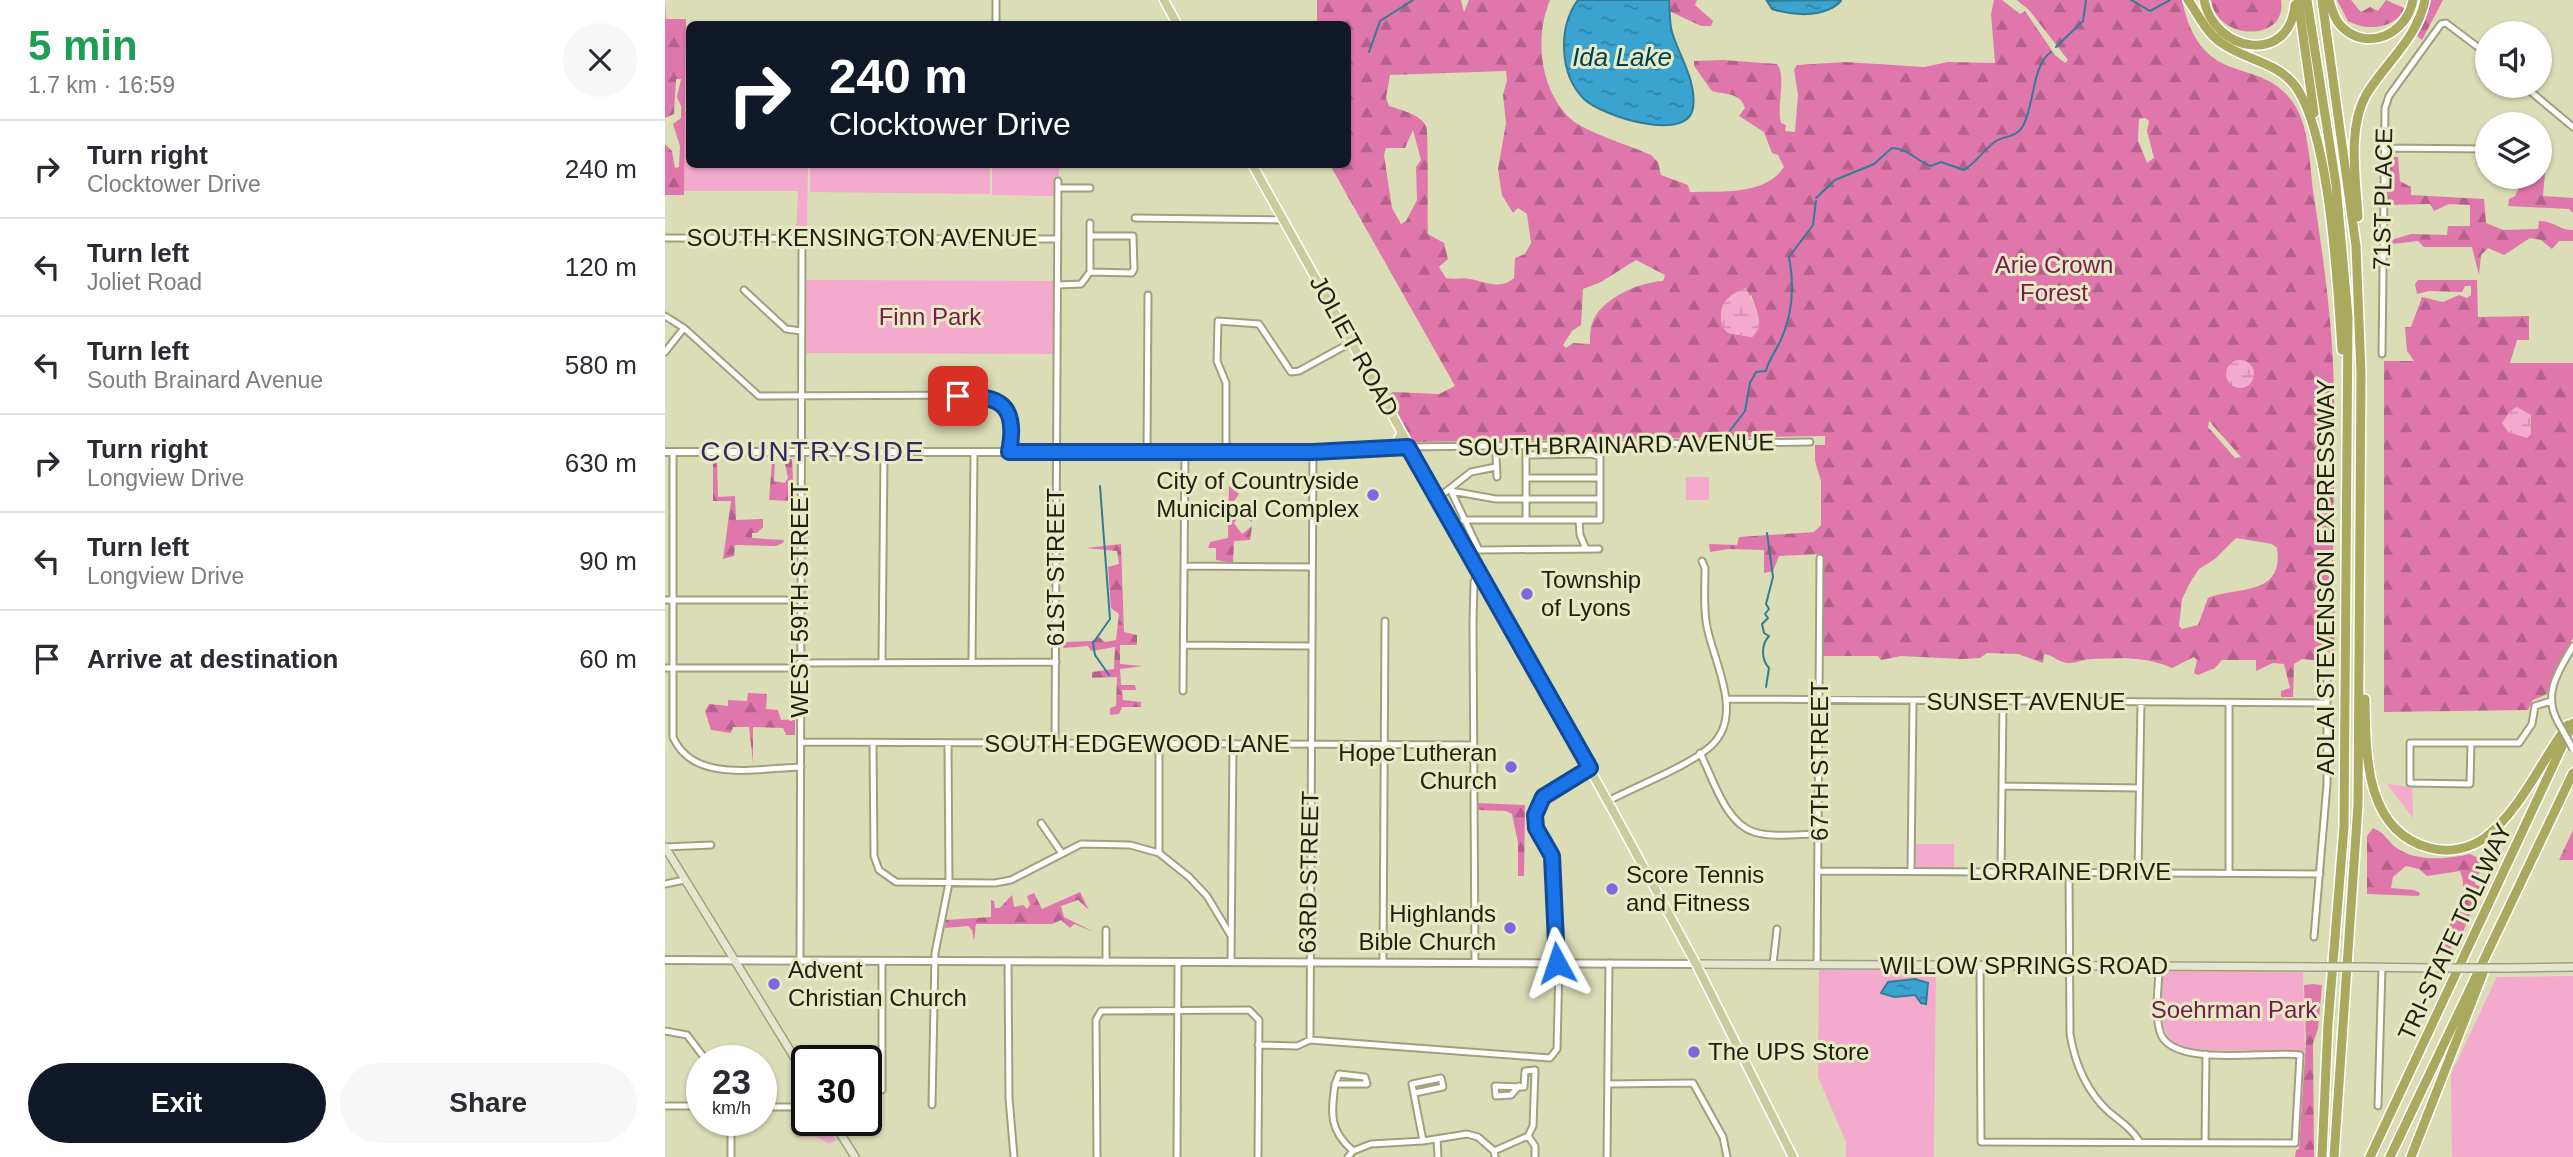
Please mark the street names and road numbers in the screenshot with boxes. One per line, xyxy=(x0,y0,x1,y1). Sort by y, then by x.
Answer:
street label: 71ST PLACE xyxy=(2368,128,2397,270)
street label: SOUTH KENSINGTON AVENUE xyxy=(686,224,1038,251)
street label: JOLIET ROAD xyxy=(1305,271,1404,421)
street label: ADLAI STEVENSON EXPRESSWAY xyxy=(2312,379,2339,775)
street label: SOUTH BRAINARD AVENUE xyxy=(1457,428,1775,461)
street label: WEST 59TH STREET xyxy=(786,482,813,718)
street label: 61ST STREET xyxy=(1042,488,1069,646)
street label: 67TH STREET xyxy=(1806,681,1833,841)
street label: SUNSET AVENUE xyxy=(1926,688,2126,715)
street label: SOUTH EDGEWOOD LANE xyxy=(984,730,1290,757)
street label: 63RD STREET xyxy=(1294,790,1323,954)
street label: TRI-STATE TOLLWAY xyxy=(2392,819,2517,1045)
street label: LORRAINE DRIVE xyxy=(1969,858,2171,885)
street label: WILLOW SPRINGS ROAD xyxy=(1880,952,2168,979)

